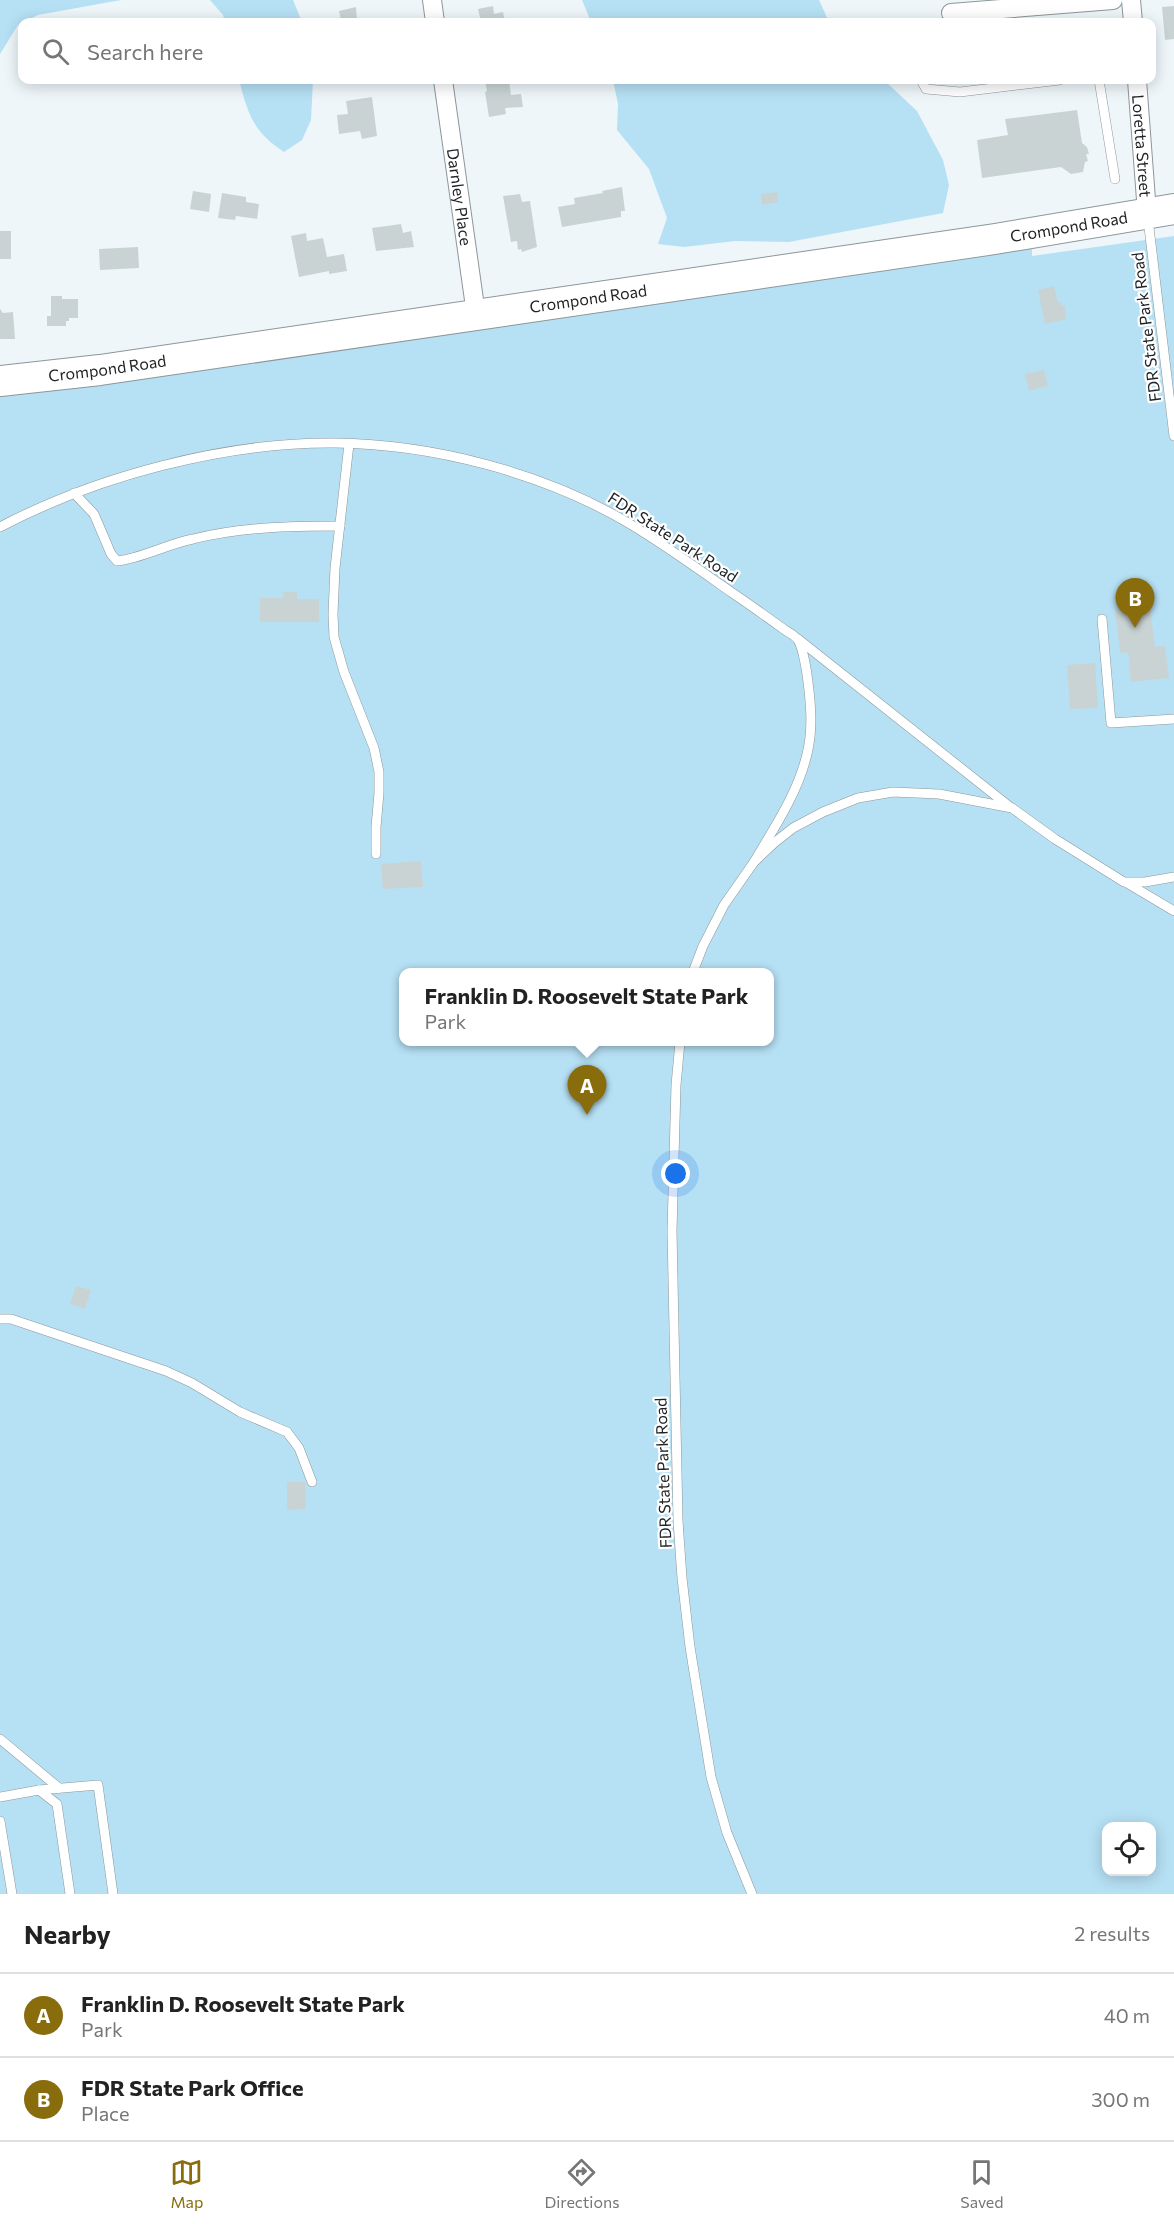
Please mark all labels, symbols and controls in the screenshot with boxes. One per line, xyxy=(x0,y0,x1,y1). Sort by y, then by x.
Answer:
search box xyxy=(18,18,1156,84)
icon: search xyxy=(39,35,72,68)
text: Search here xyxy=(87,38,203,65)
street label: Loretta Street xyxy=(1129,94,1156,198)
street label: Darnley Place xyxy=(444,147,476,247)
street label: Crompond Road xyxy=(1009,207,1129,245)
street label: FDR State Park Road xyxy=(1127,251,1164,403)
street label: Crompond Road xyxy=(528,280,648,316)
street label: Crompond Road xyxy=(47,350,167,385)
street label: FDR State Park Road xyxy=(605,488,742,586)
pin: B xyxy=(1116,578,1154,628)
popup xyxy=(399,968,774,1046)
text: Franklin D. Roosevelt State Park xyxy=(425,982,749,1009)
text: Park xyxy=(425,1009,466,1033)
pin: A xyxy=(568,1066,606,1115)
your location xyxy=(661,1159,690,1188)
street label: FDR State Park Road xyxy=(650,1397,675,1549)
map controls xyxy=(1102,1822,1156,1876)
button: locate xyxy=(1102,1822,1156,1876)
text: Nearby xyxy=(24,1918,111,1949)
text: 2 results xyxy=(1074,1921,1150,1945)
text: Franklin D. Roosevelt State Park xyxy=(81,1990,405,2017)
text: A xyxy=(36,2003,51,2027)
text: 40 m xyxy=(1104,2003,1150,2027)
text: Park xyxy=(81,2017,123,2041)
text: FDR State Park Office xyxy=(81,2074,304,2101)
text: B xyxy=(37,2087,50,2111)
text: 300 m xyxy=(1091,2087,1150,2111)
text: Place xyxy=(81,2101,130,2125)
tab: Map xyxy=(170,2156,203,2211)
tab: Directions xyxy=(544,2156,619,2211)
tab: Saved xyxy=(960,2156,1004,2211)

